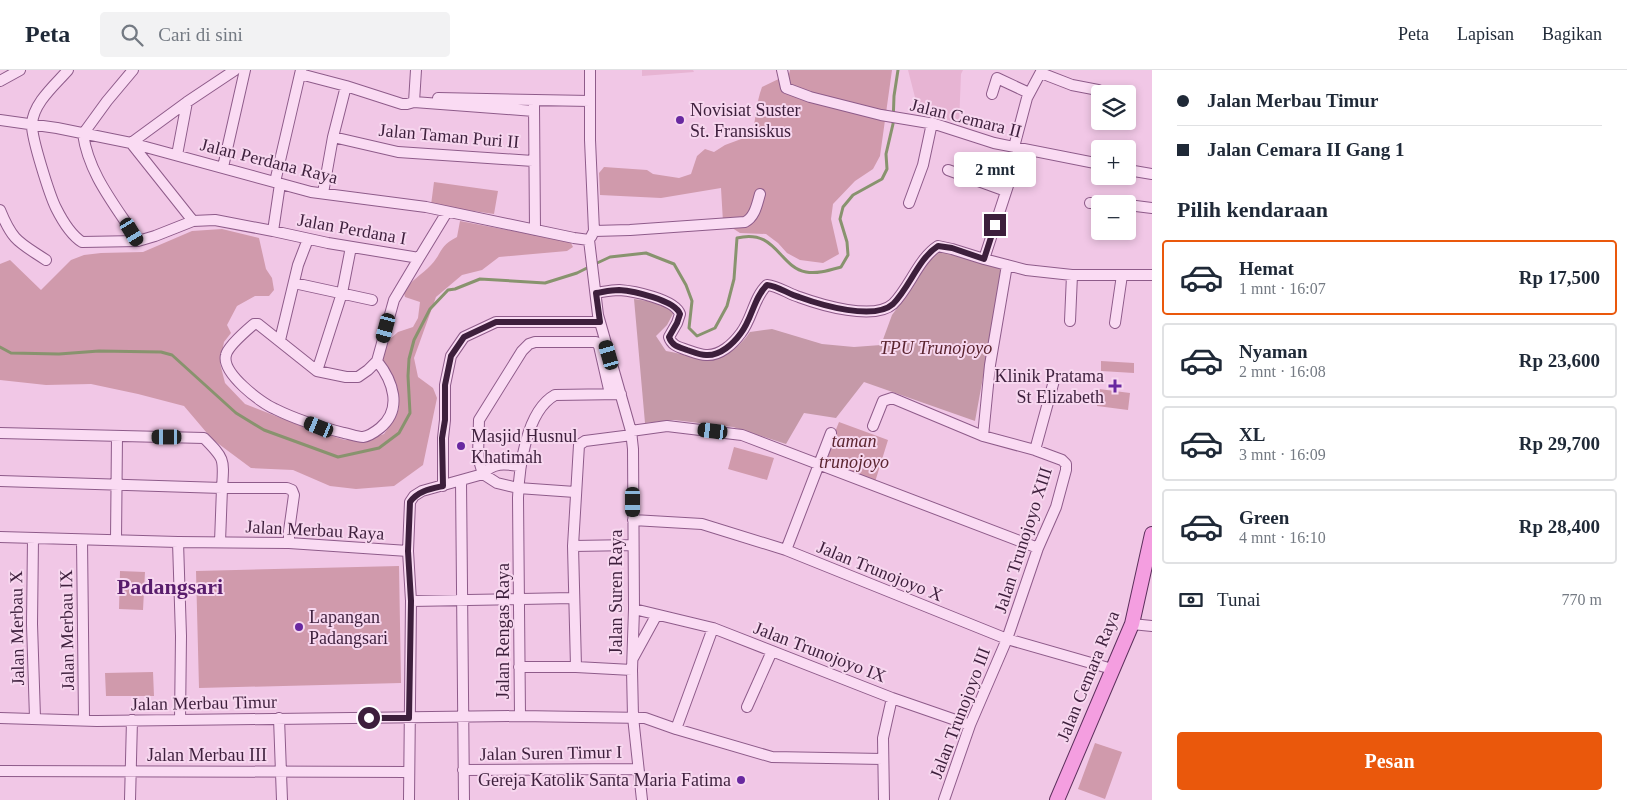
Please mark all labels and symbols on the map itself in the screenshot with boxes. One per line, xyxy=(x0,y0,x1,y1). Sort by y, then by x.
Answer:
street label: Jalan Cemara II xyxy=(908,95,1024,141)
place label: Novisiat Suster St. Fransiskus xyxy=(690,100,801,141)
marker: Novisiat Suster St. Fransiskus xyxy=(674,114,686,126)
street label: Jalan Taman Puri II xyxy=(378,120,520,152)
street label: Jalan Perdana Raya xyxy=(198,134,340,188)
callout: 2 mnt xyxy=(954,152,1036,188)
street label: Jalan Perdana I xyxy=(296,210,408,248)
route end xyxy=(984,214,1006,236)
car xyxy=(117,215,146,249)
car xyxy=(374,312,397,344)
park label: TPU Trunojoyo xyxy=(880,338,992,358)
car xyxy=(597,339,620,371)
place label: Klinik Pratama St Elizabeth xyxy=(995,366,1104,407)
marker: Klinik Pratama St Elizabeth xyxy=(1108,379,1122,393)
car xyxy=(302,414,335,440)
car xyxy=(697,422,728,440)
place label: Masjid Husnul Khatimah xyxy=(471,426,578,467)
car xyxy=(152,430,182,445)
park label: taman trunojoyo xyxy=(819,431,889,472)
marker: Masjid Husnul Khatimah xyxy=(455,440,467,452)
street label: Jalan Trunojoyo XIII xyxy=(990,465,1056,615)
car xyxy=(625,487,640,517)
street label: Jalan Merbau Raya xyxy=(245,516,385,544)
street label: Jalan Suren Raya xyxy=(606,530,626,654)
street label: Jalan Trunojoyo X xyxy=(814,537,946,605)
street label: Jalan Rengas Raya xyxy=(493,563,513,699)
street label: Jalan Merbau IX xyxy=(56,569,78,691)
street label: Jalan Merbau X xyxy=(6,570,28,686)
district label: Padangsari xyxy=(117,574,223,599)
place label: Lapangan Padangsari xyxy=(309,607,388,648)
street label: Jalan Cemara Raya xyxy=(1053,608,1123,744)
street label: Jalan Trunojoyo IX xyxy=(751,618,889,686)
marker: Lapangan Padangsari xyxy=(293,621,305,633)
street label: Jalan Trunojoyo III xyxy=(926,645,994,781)
street label: Jalan Merbau Timur xyxy=(131,692,277,714)
route start xyxy=(358,707,380,729)
street label: Jalan Suren Timur I xyxy=(480,742,622,764)
street label: Jalan Merbau III xyxy=(147,745,267,765)
place label: Gereja Katolik Santa Maria Fatima xyxy=(478,770,731,790)
marker: Gereja Katolik Santa Maria Fatima xyxy=(735,774,747,786)

